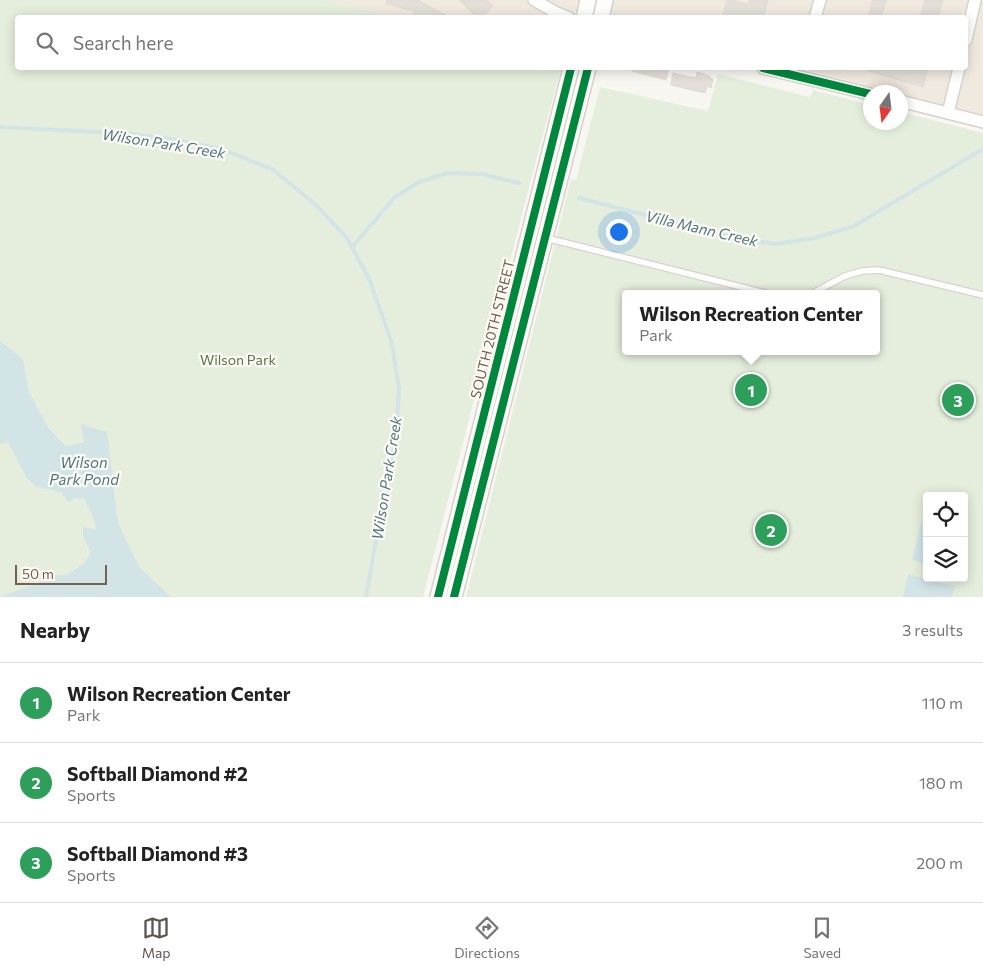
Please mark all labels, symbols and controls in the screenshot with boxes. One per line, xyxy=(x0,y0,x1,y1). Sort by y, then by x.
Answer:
search box xyxy=(15,15,968,70)
icon: search xyxy=(33,29,61,57)
text: Search here xyxy=(73,31,173,54)
north arrow xyxy=(863,85,908,130)
water label: Wilson Park Creek xyxy=(101,124,228,162)
water label: Villa Mann Creek xyxy=(644,206,761,250)
your location xyxy=(606,219,632,245)
street label: SOUTH 20TH STREET xyxy=(467,258,517,400)
popup xyxy=(622,290,880,355)
text: Wilson Recreation Center xyxy=(639,302,863,325)
text: Park xyxy=(639,325,673,344)
park label: Wilson Park xyxy=(200,351,276,368)
pin: 1 xyxy=(735,371,767,409)
pin: 3 xyxy=(942,381,974,419)
water label: Wilson Park Creek xyxy=(367,414,405,541)
water label: Wilson Park Pond xyxy=(49,453,120,488)
map controls xyxy=(923,492,968,582)
button: locate xyxy=(923,492,968,537)
pin: 2 xyxy=(755,511,787,549)
button: layers xyxy=(923,537,968,582)
scale bar xyxy=(15,562,108,585)
text: 50 m xyxy=(22,565,54,582)
text: Nearby xyxy=(20,617,90,642)
text: 3 results xyxy=(902,620,963,639)
text: Wilson Recreation Center xyxy=(67,682,291,705)
text: 1 xyxy=(32,693,40,712)
text: 110 m xyxy=(922,693,963,712)
text: Park xyxy=(67,705,100,724)
text: Softball Diamond #2 xyxy=(67,762,248,785)
text: 2 xyxy=(31,773,41,792)
text: 180 m xyxy=(919,773,963,792)
text: Sports xyxy=(67,785,116,804)
text: Softball Diamond #3 xyxy=(67,842,248,865)
text: 3 xyxy=(31,853,41,872)
text: 200 m xyxy=(916,853,963,872)
text: Sports xyxy=(67,865,116,884)
tab: Map xyxy=(142,914,171,961)
tab: Directions xyxy=(454,914,520,961)
tab: Saved xyxy=(803,914,841,961)

